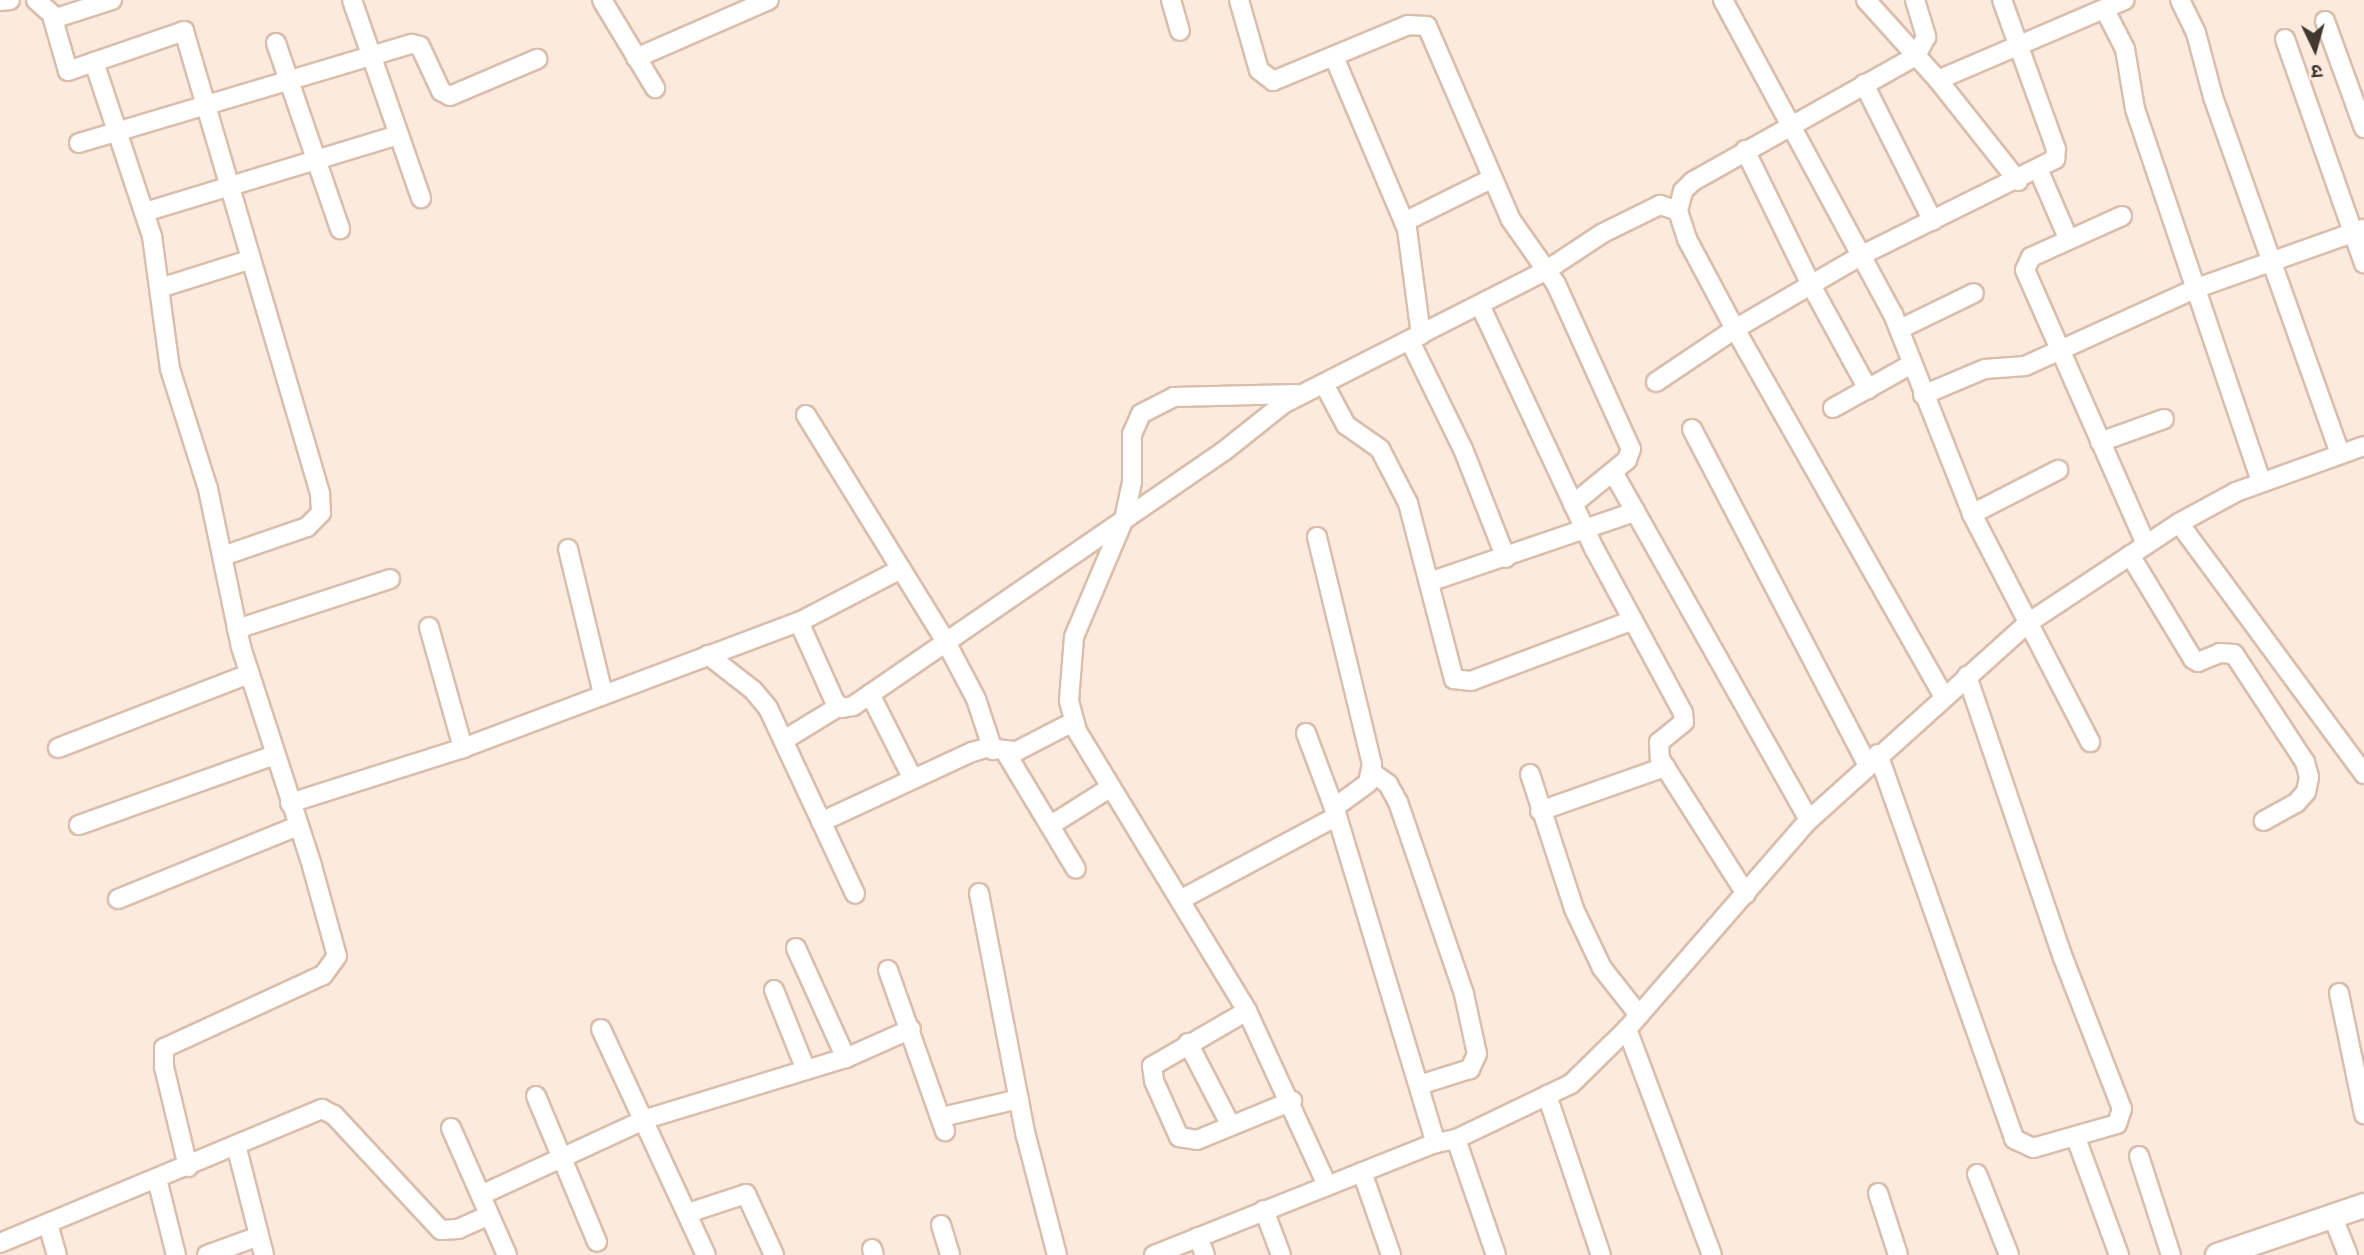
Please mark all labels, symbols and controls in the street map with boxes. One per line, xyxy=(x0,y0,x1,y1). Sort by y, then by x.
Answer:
north arrow xyxy=(2280,14,2350,84)
text: उ xyxy=(2310,56,2324,84)

